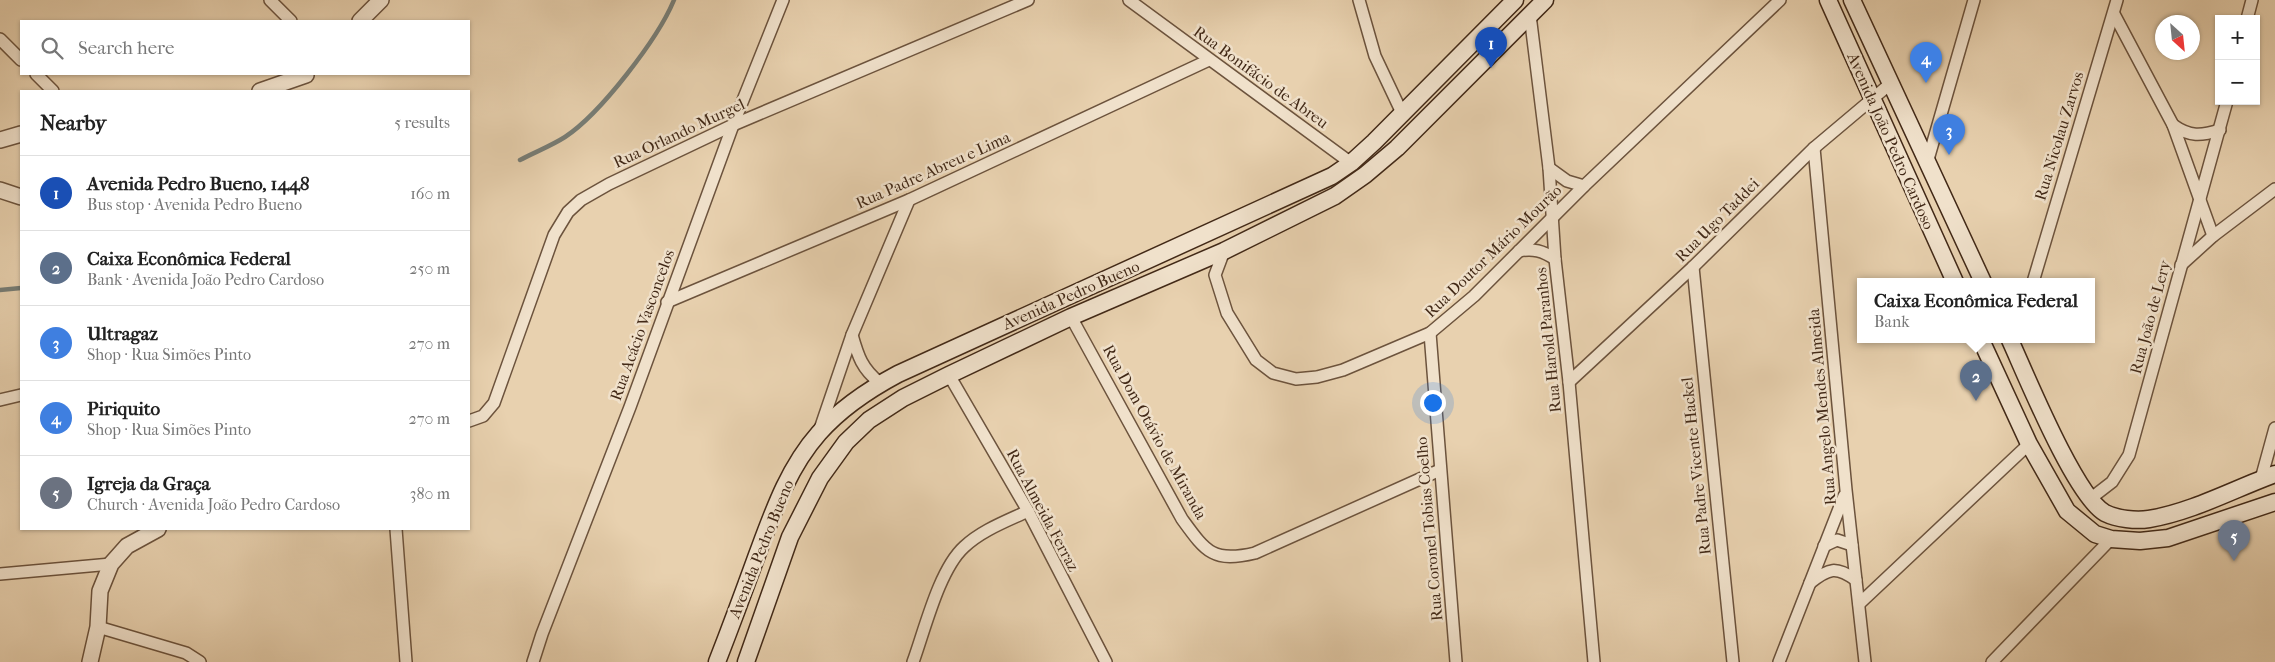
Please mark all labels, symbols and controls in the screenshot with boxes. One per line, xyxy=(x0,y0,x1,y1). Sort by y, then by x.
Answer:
north arrow xyxy=(2155,15,2200,60)
map controls xyxy=(2215,15,2260,105)
button: + xyxy=(2215,15,2260,60)
search box xyxy=(20,20,470,75)
street label: Rua Bonifácio de Abreu xyxy=(1190,22,1332,132)
pin: 1 xyxy=(1475,27,1507,68)
icon: search xyxy=(38,34,66,62)
text: Search here xyxy=(78,37,174,59)
pin: 4 xyxy=(1910,42,1942,83)
street label: Avenida João Pedro Cardoso xyxy=(1843,49,1939,232)
button: − xyxy=(2215,60,2260,105)
street label: Rua Nicolau Zarvos xyxy=(2030,69,2088,203)
street label: Rua Orlando Murgel xyxy=(610,94,748,172)
text: Nearby xyxy=(40,111,106,135)
text: 5 results xyxy=(394,113,450,132)
pin: 3 xyxy=(1933,114,1965,155)
street label: Rua Padre Abreu e Lima xyxy=(853,127,1014,213)
text: Avenida Pedro Bueno, 1448 xyxy=(87,173,309,195)
street label: Rua Ugo Taddei xyxy=(1671,174,1763,266)
street label: Rua Doutor Mário Mourão xyxy=(1421,181,1565,321)
text: 1 xyxy=(53,184,59,203)
text: 160 m xyxy=(410,184,450,203)
text: Bus stop · Avenida Pedro Bueno xyxy=(87,195,302,214)
street label: Rua Acácio Vasconcelos xyxy=(606,247,678,403)
text: Caixa Econômica Federal xyxy=(87,248,291,270)
street label: Avenida Pedro Bueno xyxy=(999,256,1142,334)
street label: Rua João de Lery xyxy=(2126,258,2174,376)
text: 2 xyxy=(52,259,60,278)
text: 250 m xyxy=(409,259,450,278)
street label: Rua Harold Paranhos xyxy=(1531,266,1565,413)
text: Bank · Avenida João Pedro Cardoso xyxy=(87,270,324,289)
popup xyxy=(1857,278,2095,343)
text: Caixa Econômica Federal xyxy=(1874,290,2078,312)
street label: Rua Angelo Mendes Almeida xyxy=(1804,307,1840,506)
text: Bank xyxy=(1874,312,1909,331)
text: Ultragaz xyxy=(87,323,158,345)
text: 3 xyxy=(53,334,59,353)
text: 270 m xyxy=(409,334,450,353)
street label: Rua Dom Otávio de Miranda xyxy=(1099,341,1211,523)
text: Shop · Rua Simões Pinto xyxy=(87,345,251,364)
pin: 2 xyxy=(1960,360,1992,401)
street label: Rua Padre Vicente Hackel xyxy=(1677,376,1715,556)
your location xyxy=(1420,390,1446,416)
text: Piriquito xyxy=(87,398,160,420)
text: 4 xyxy=(51,409,61,428)
text: 270 m xyxy=(409,409,450,428)
text: Shop · Rua Simões Pinto xyxy=(87,420,251,439)
street label: Rua Coronel Tobias Coelho xyxy=(1411,436,1447,622)
street label: Rua Almeida Ferraz xyxy=(1003,446,1083,574)
text: Igreja da Graça xyxy=(87,473,210,495)
street label: Avenida Pedro Bueno xyxy=(724,477,798,622)
text: 5 xyxy=(53,484,59,503)
text: 380 m xyxy=(410,484,450,503)
text: Church · Avenida João Pedro Cardoso xyxy=(87,495,340,514)
pin: 5 xyxy=(2218,520,2250,561)

